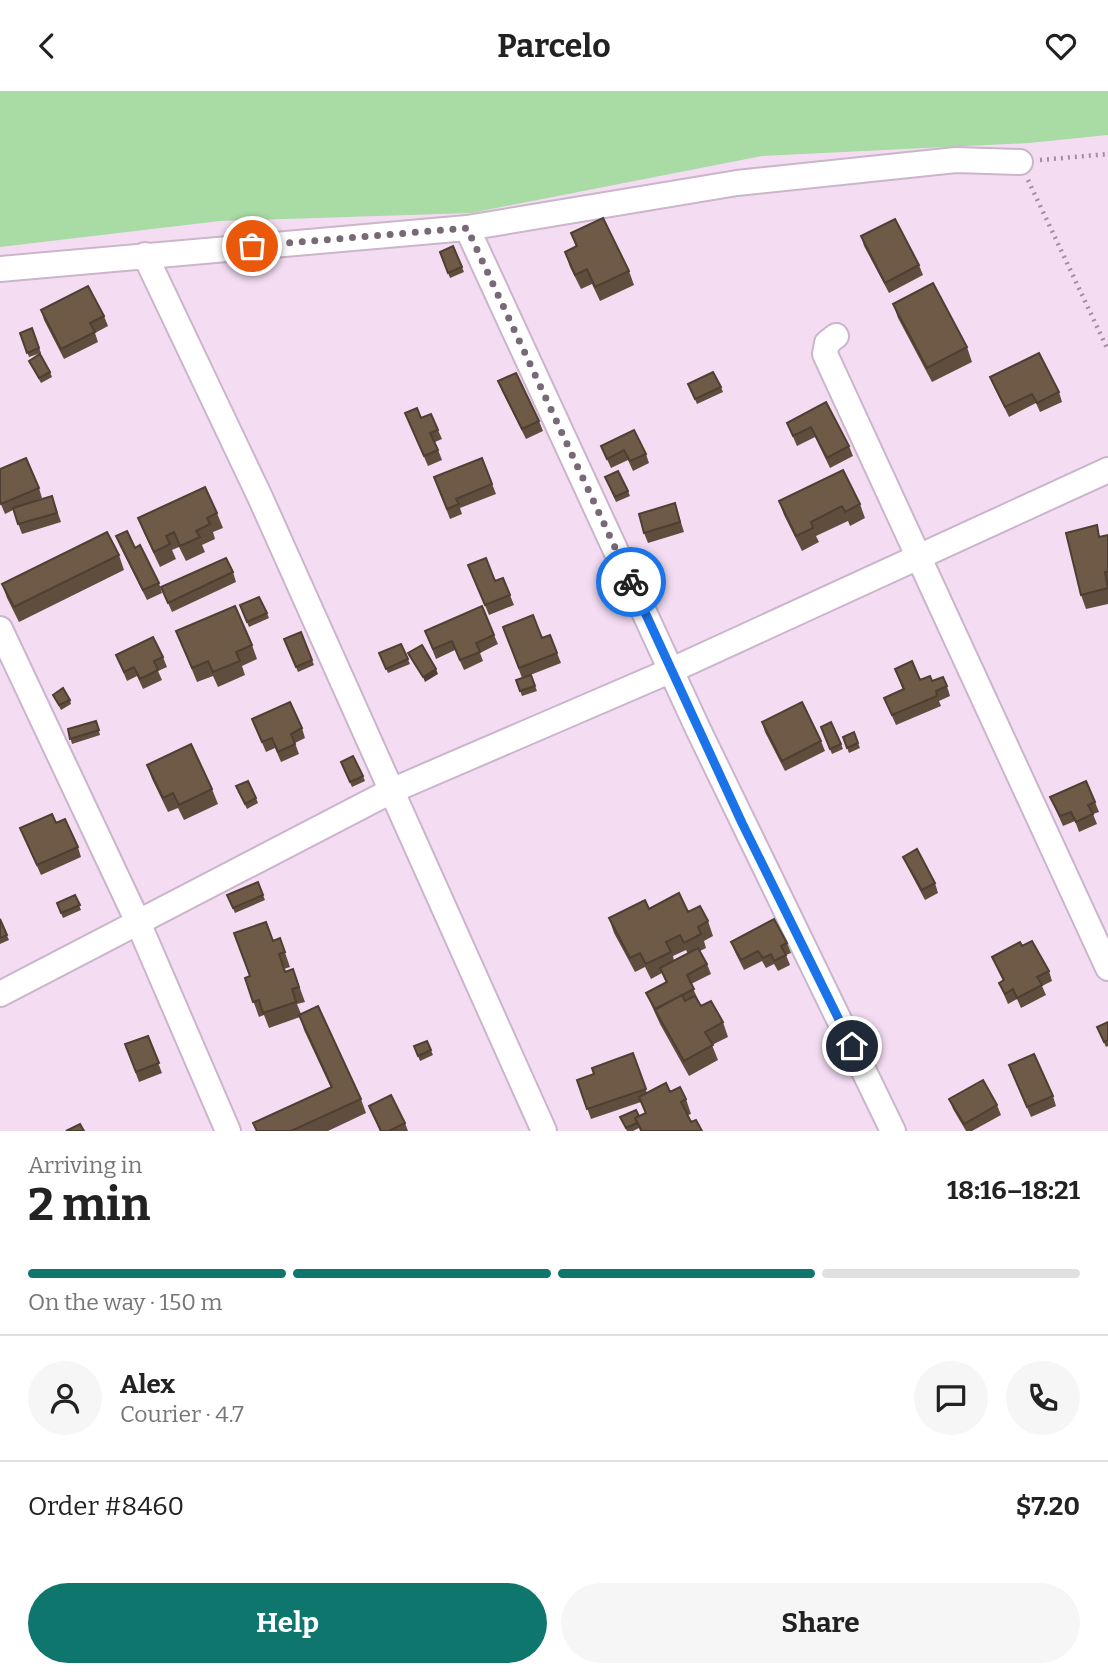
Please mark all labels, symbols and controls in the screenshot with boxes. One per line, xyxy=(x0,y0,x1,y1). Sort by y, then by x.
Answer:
icon: back xyxy=(28,27,66,65)
text: Parcelo xyxy=(497,27,611,65)
icon: heart xyxy=(1042,27,1080,65)
pin xyxy=(222,216,282,276)
icon: bag xyxy=(233,227,271,265)
courier xyxy=(596,547,666,617)
icon: bike xyxy=(612,563,650,601)
pin xyxy=(822,1016,882,1076)
icon: home xyxy=(833,1027,871,1065)
text: Arriving in xyxy=(28,1151,142,1179)
text: 18:16–18:21 xyxy=(947,1175,1080,1206)
text: 2 min xyxy=(28,1177,150,1232)
text: On the way · 150 m xyxy=(28,1288,222,1316)
button: person xyxy=(28,1361,102,1435)
button: chat xyxy=(914,1361,988,1435)
button: phone xyxy=(1006,1361,1080,1435)
text: Alex xyxy=(120,1369,175,1400)
text: Courier · 4.7 xyxy=(120,1400,244,1428)
text: Order #8460 xyxy=(28,1491,184,1522)
text: $7.20 xyxy=(1016,1491,1080,1522)
button: Help xyxy=(28,1583,547,1663)
button: Share xyxy=(561,1583,1080,1663)

